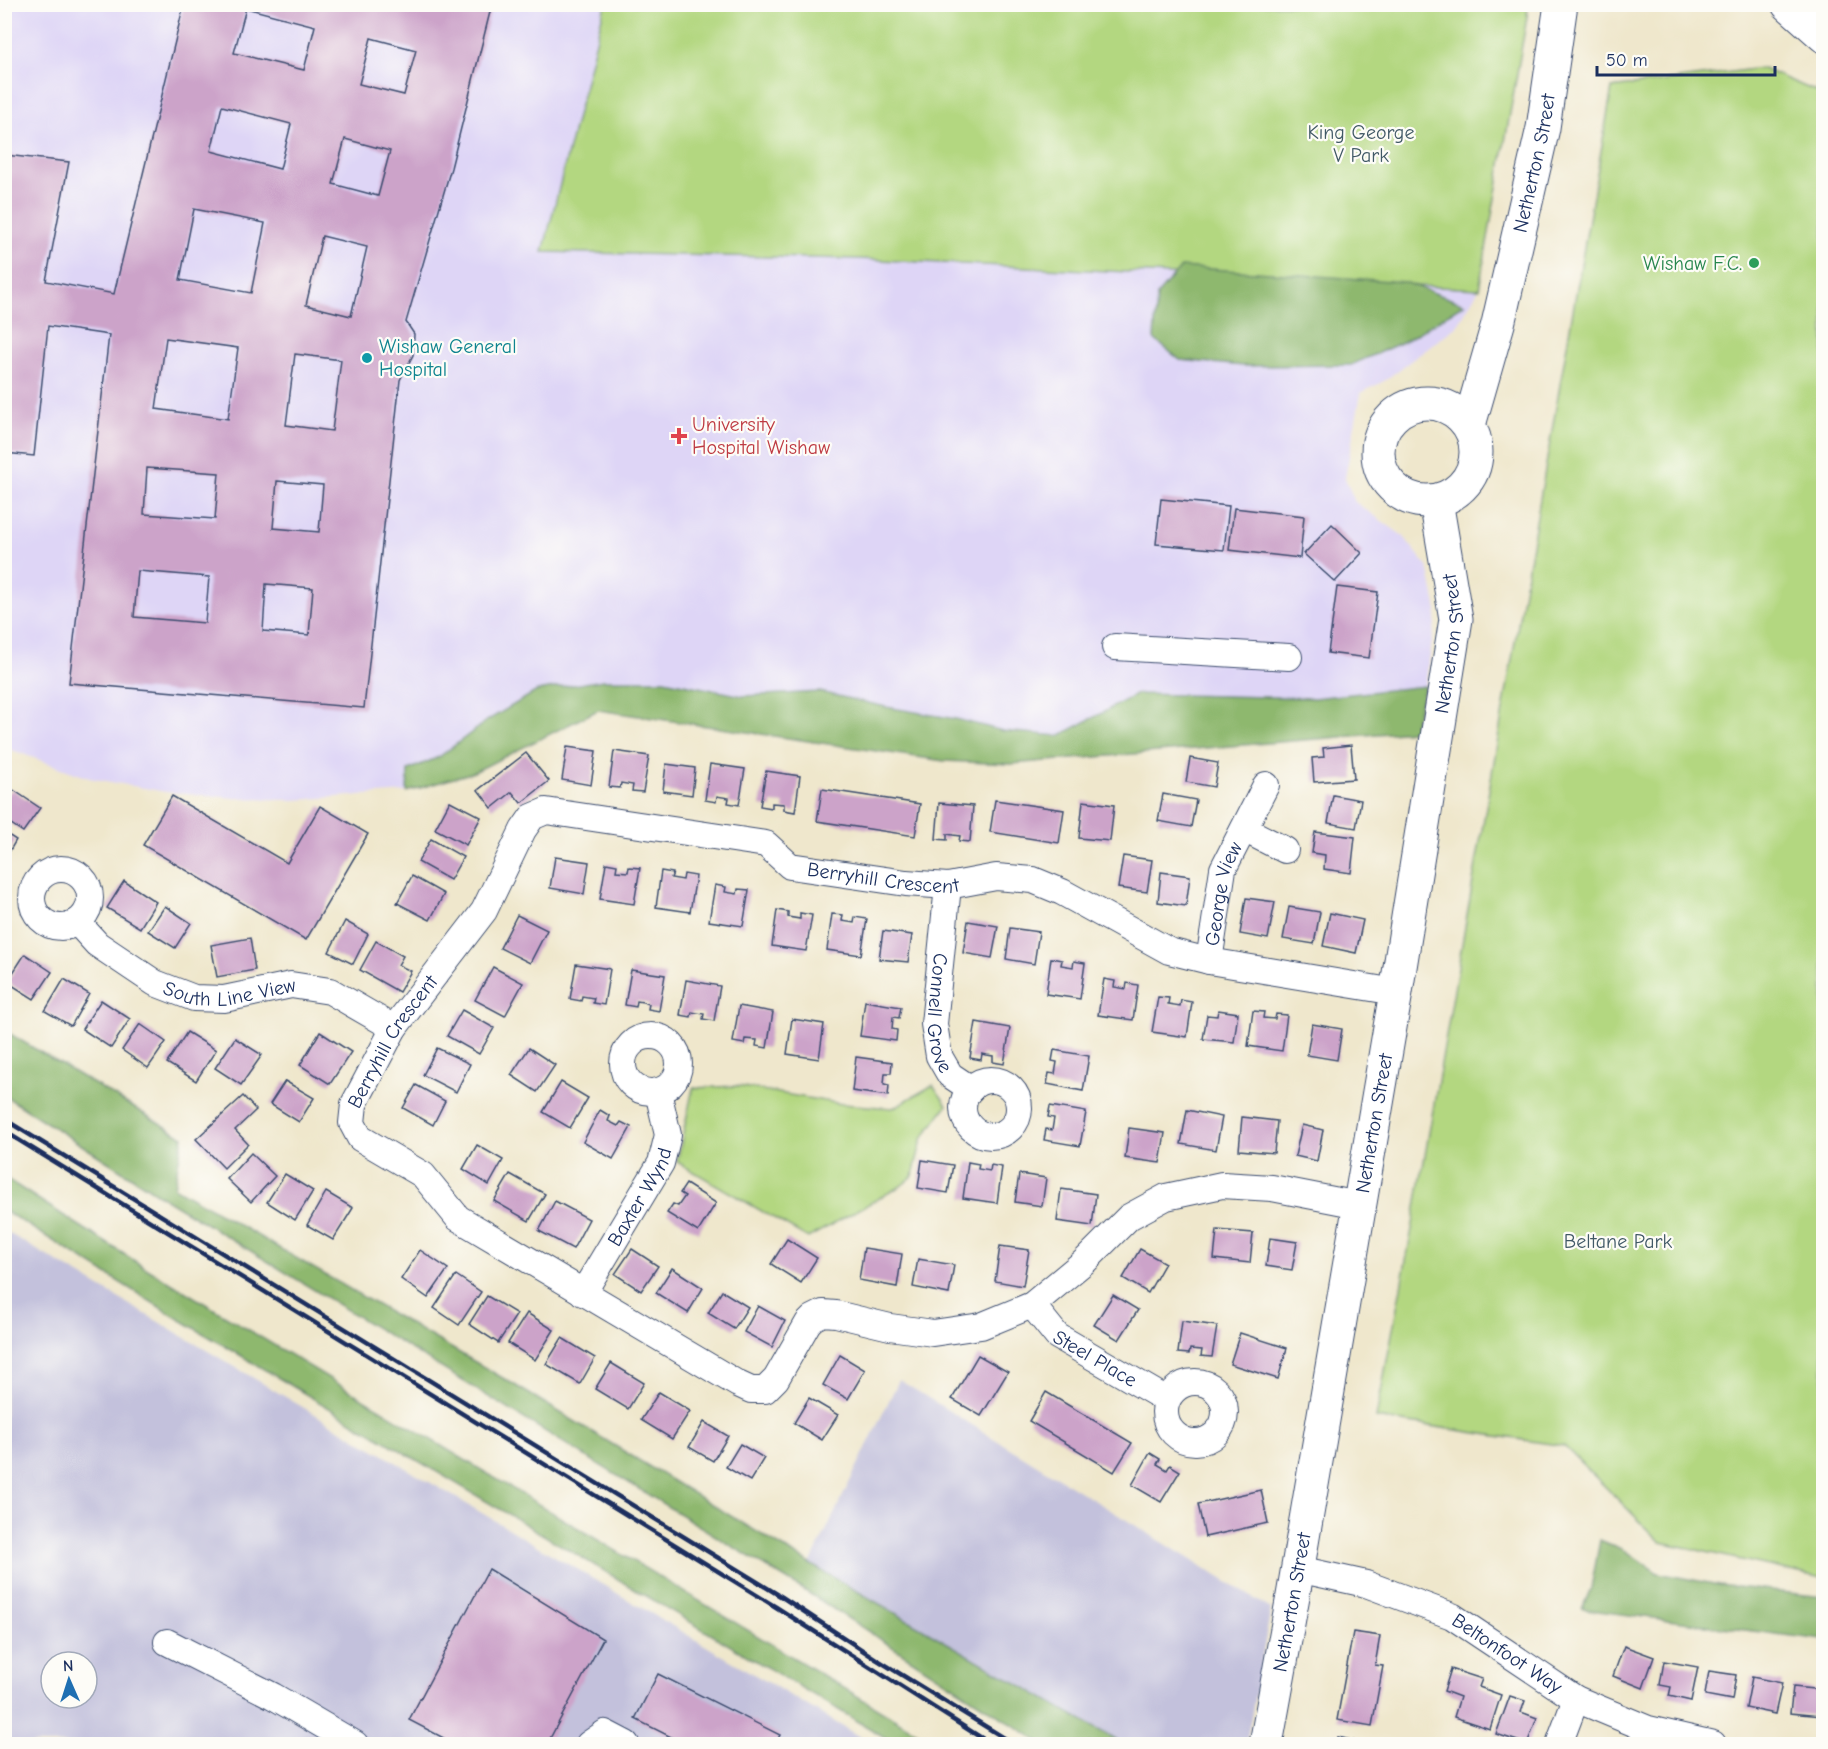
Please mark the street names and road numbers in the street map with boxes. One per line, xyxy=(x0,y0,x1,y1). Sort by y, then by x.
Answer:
street label: Netherton Street xyxy=(1508,91,1560,235)
street label: Netherton Street xyxy=(1429,571,1468,715)
street label: George View xyxy=(1200,838,1247,947)
street label: Berryhill Crescent xyxy=(806,857,962,898)
street label: Connell Grove xyxy=(923,952,958,1077)
street label: Berryhill Crescent xyxy=(342,969,443,1112)
street label: South Line View xyxy=(160,973,298,1011)
street label: Netherton Street xyxy=(1350,1050,1397,1195)
street label: Baxter Wynd xyxy=(602,1145,676,1250)
street label: Steel Place xyxy=(1049,1325,1141,1392)
street label: Netherton Street xyxy=(1268,1530,1315,1674)
street label: Beltonfoot Way xyxy=(1448,1608,1567,1698)

